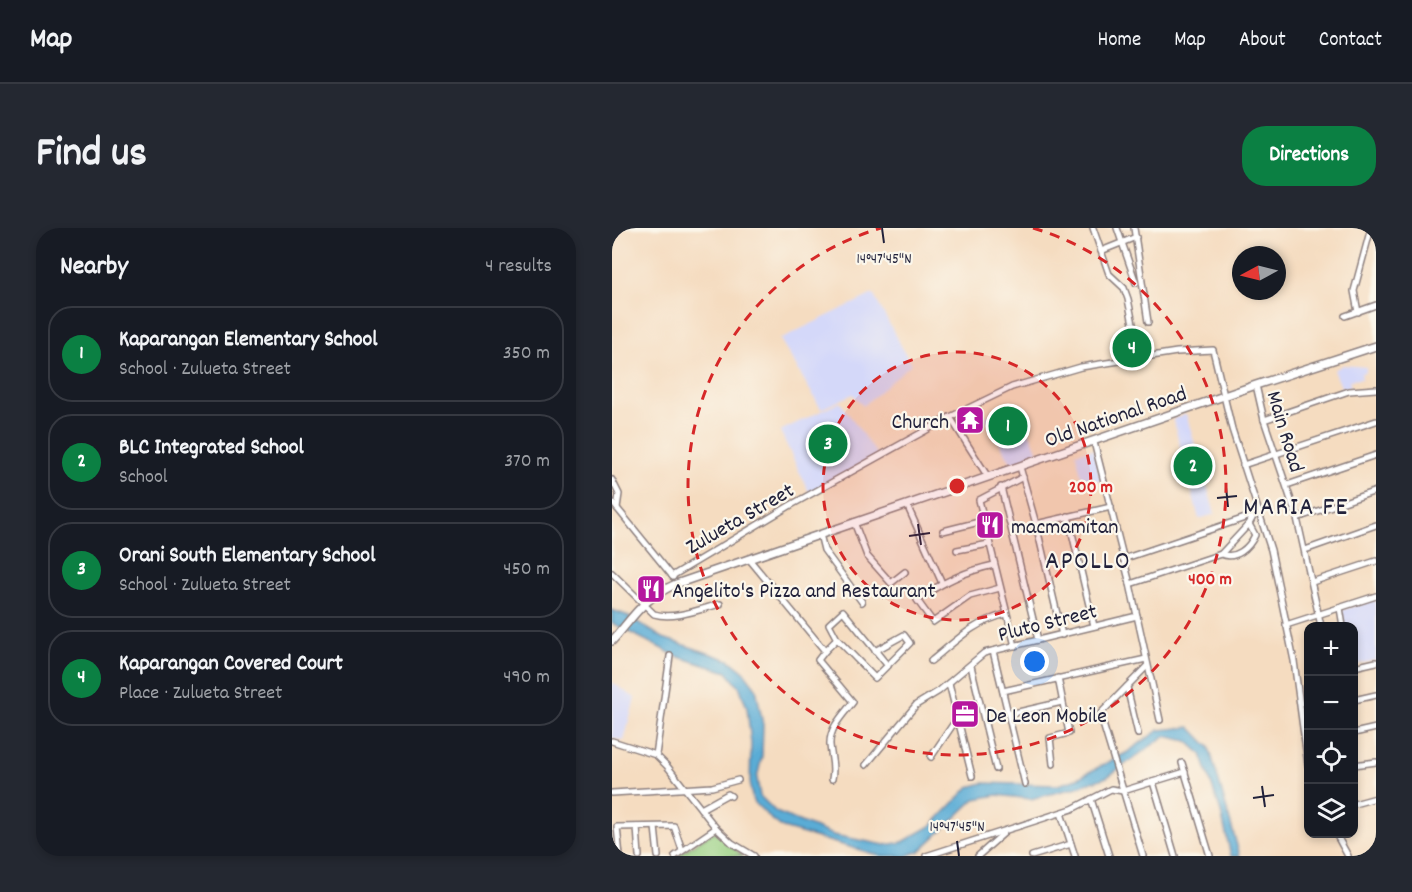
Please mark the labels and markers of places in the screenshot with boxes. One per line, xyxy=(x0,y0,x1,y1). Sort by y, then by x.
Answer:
pin: 4 xyxy=(1112,326,1152,370)
temple icon: Church xyxy=(954,404,986,436)
pin: 1 xyxy=(988,404,1028,448)
place label: Church xyxy=(891,408,949,439)
pin: 3 xyxy=(808,422,848,466)
pin: 2 xyxy=(1174,444,1212,488)
centre of rings xyxy=(947,476,967,496)
restaurant icon: macmamitan xyxy=(974,509,1006,541)
place label: macmamitan xyxy=(1011,513,1118,544)
restaurant icon: Angelito's Pizza and Restaurant xyxy=(635,573,667,605)
place label: Angelito's Pizza and Restaurant xyxy=(672,577,936,608)
office icon: De Leon Mobile xyxy=(949,698,981,730)
place label: De Leon Mobile xyxy=(986,702,1107,733)

